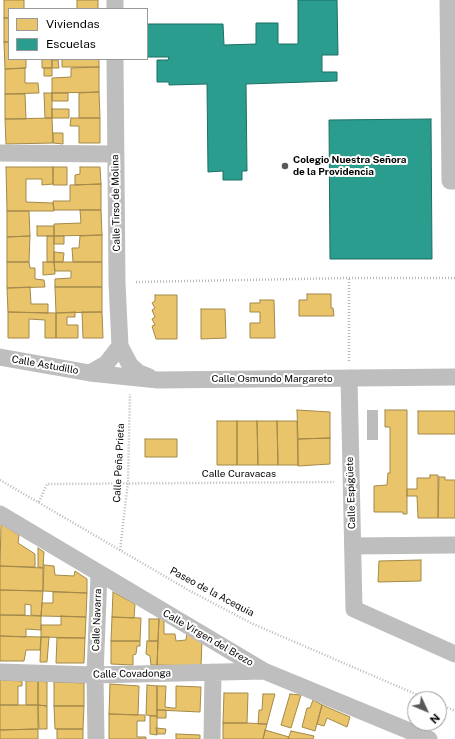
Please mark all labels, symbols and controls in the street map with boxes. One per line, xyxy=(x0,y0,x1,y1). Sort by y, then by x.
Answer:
legend xyxy=(8,8,148,60)
text: Viviendas xyxy=(46,17,100,31)
text: Escuelas xyxy=(46,37,96,51)
street label: Calle Tirso de Molina xyxy=(109,154,123,252)
place label: Colegio Nuestra Señora de la Providencia xyxy=(293,154,406,178)
marker: Colegio Nuestra Señora de la Providencia xyxy=(280,161,290,171)
street label: Calle Astudillo xyxy=(11,353,79,377)
street label: Calle Osmundo Margareto xyxy=(211,373,333,385)
street label: Calle Peña Prieta xyxy=(111,423,127,503)
street label: Calle Espigüete xyxy=(344,457,358,529)
street label: Calle Curavacas xyxy=(202,468,276,480)
street label: Paseo de la Acequia xyxy=(168,565,256,619)
street label: Calle Navarra xyxy=(90,589,104,651)
street label: Calle Virgen del Brezo xyxy=(161,607,255,669)
street label: Calle Covadonga xyxy=(93,667,171,681)
north arrow xyxy=(407,691,447,731)
text: N xyxy=(428,711,442,726)

